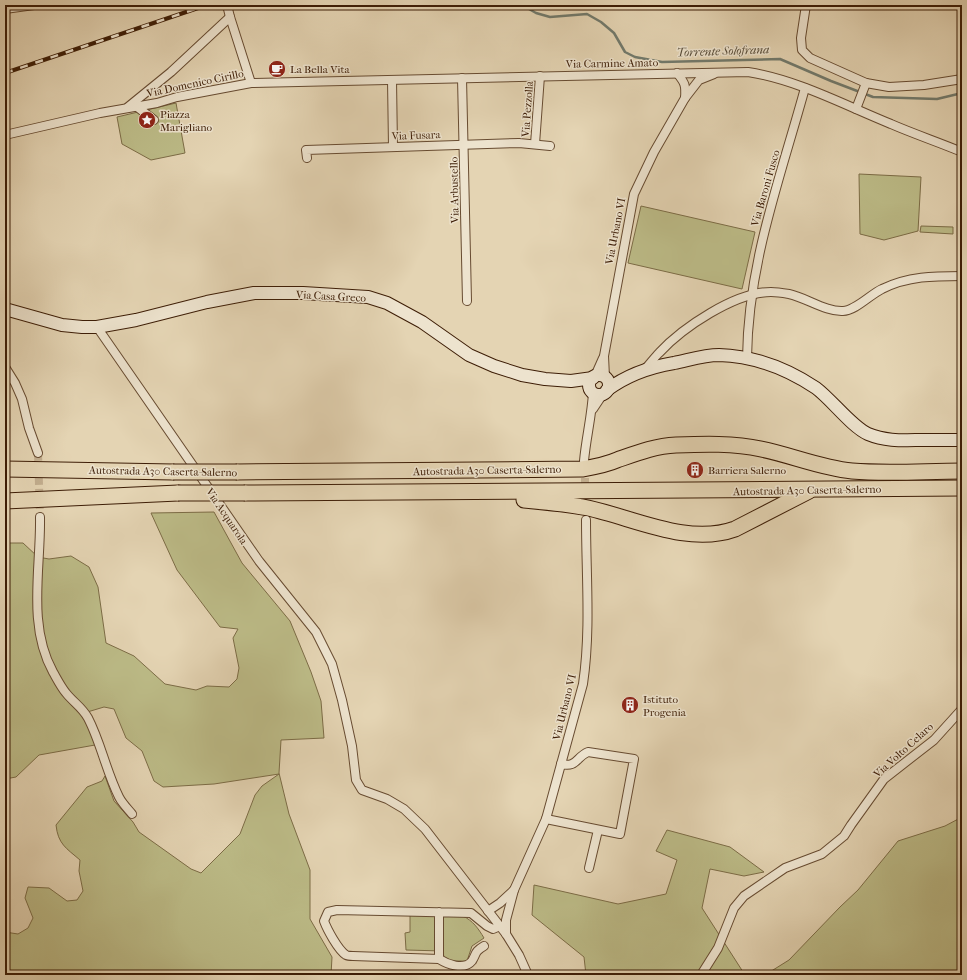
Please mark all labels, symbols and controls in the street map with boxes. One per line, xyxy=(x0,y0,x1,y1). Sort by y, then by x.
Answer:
water label: Torrente Solofrana xyxy=(676,42,770,60)
street label: Via Carmine Amato xyxy=(565,56,659,71)
cafe icon: La Bella Vita xyxy=(267,59,287,79)
place label: La Bella Vita xyxy=(290,63,350,76)
street label: Via Domenico Cirillo xyxy=(144,67,245,100)
street label: Via Pezzolla xyxy=(519,80,536,138)
place label: Piazza Marigliano xyxy=(160,108,213,134)
place icon: Piazza Marigliano xyxy=(137,110,157,130)
street label: Via Fusara xyxy=(390,128,442,143)
street label: Via Baroni Fusco xyxy=(748,148,783,229)
street label: Via Arbustello xyxy=(447,156,462,224)
street label: Via Urbano VI xyxy=(602,196,628,267)
street label: Via Casa Greco xyxy=(295,288,367,305)
building icon: Barriera Salerno xyxy=(685,460,705,480)
street label: Autostrada A30 Caserta-Salerno xyxy=(412,463,562,478)
street label: Autostrada A30 Caserta-Salerno xyxy=(88,464,238,479)
place label: Barriera Salerno xyxy=(708,464,787,477)
street label: Autostrada A30 Caserta-Salerno xyxy=(732,483,882,498)
street label: Via Acquarola xyxy=(202,485,251,548)
street label: Via Urbano VI xyxy=(550,672,579,742)
place label: Istituto Progenia xyxy=(643,693,687,719)
building icon: Istituto Progenia xyxy=(620,695,640,715)
street label: Via Volto Celaro xyxy=(870,720,936,781)

